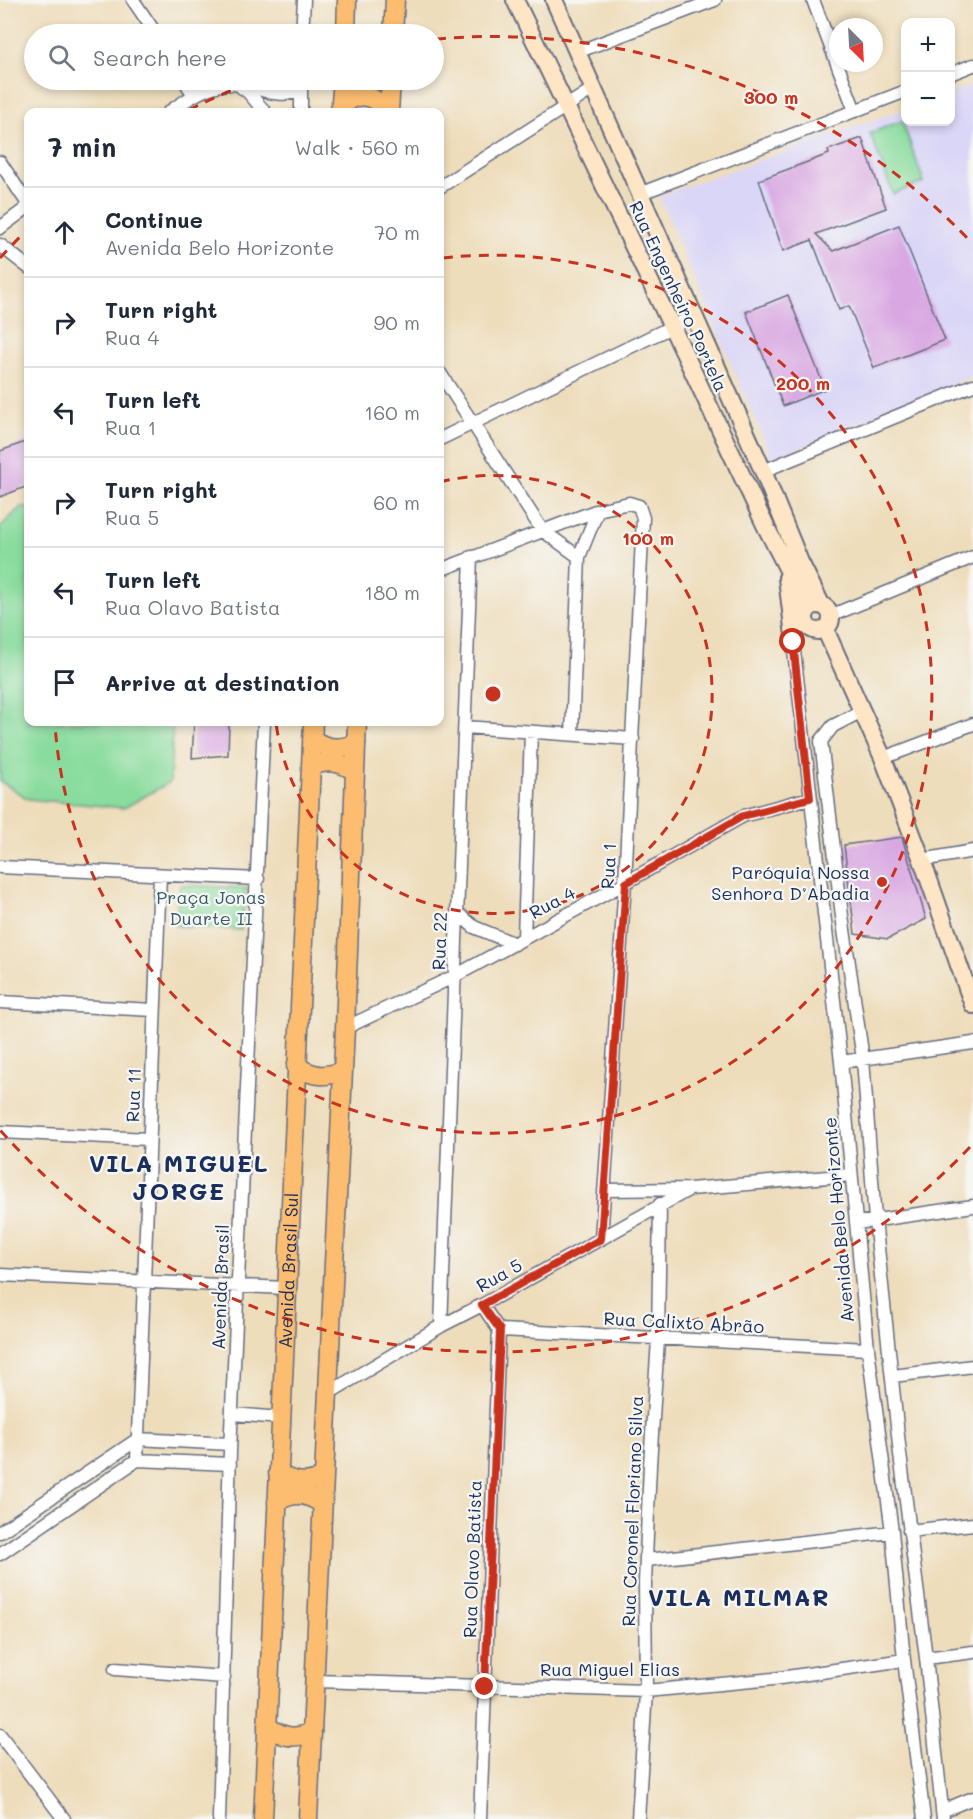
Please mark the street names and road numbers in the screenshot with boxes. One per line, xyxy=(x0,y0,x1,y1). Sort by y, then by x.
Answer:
street label: Rua Engenheiro Portela xyxy=(624,197,734,395)
street label: Rua 1 xyxy=(595,842,621,890)
street label: Rua 4 xyxy=(525,880,580,924)
street label: Rua 22 xyxy=(426,911,452,971)
street label: Rua 11 xyxy=(120,1067,146,1123)
street label: Avenida Belo Horizonte xyxy=(817,1116,859,1324)
street label: Avenida Brasil Sul xyxy=(272,1192,304,1349)
street label: Avenida Brasil xyxy=(206,1224,234,1350)
street label: Rua 5 xyxy=(472,1253,526,1297)
street label: Rua Calixto Abrão xyxy=(603,1306,765,1338)
street label: Rua Coronel Floriano Silva xyxy=(616,1395,648,1627)
street label: Rua Olavo Batista xyxy=(457,1480,487,1638)
street label: Rua Miguel Elias xyxy=(540,1657,680,1681)

